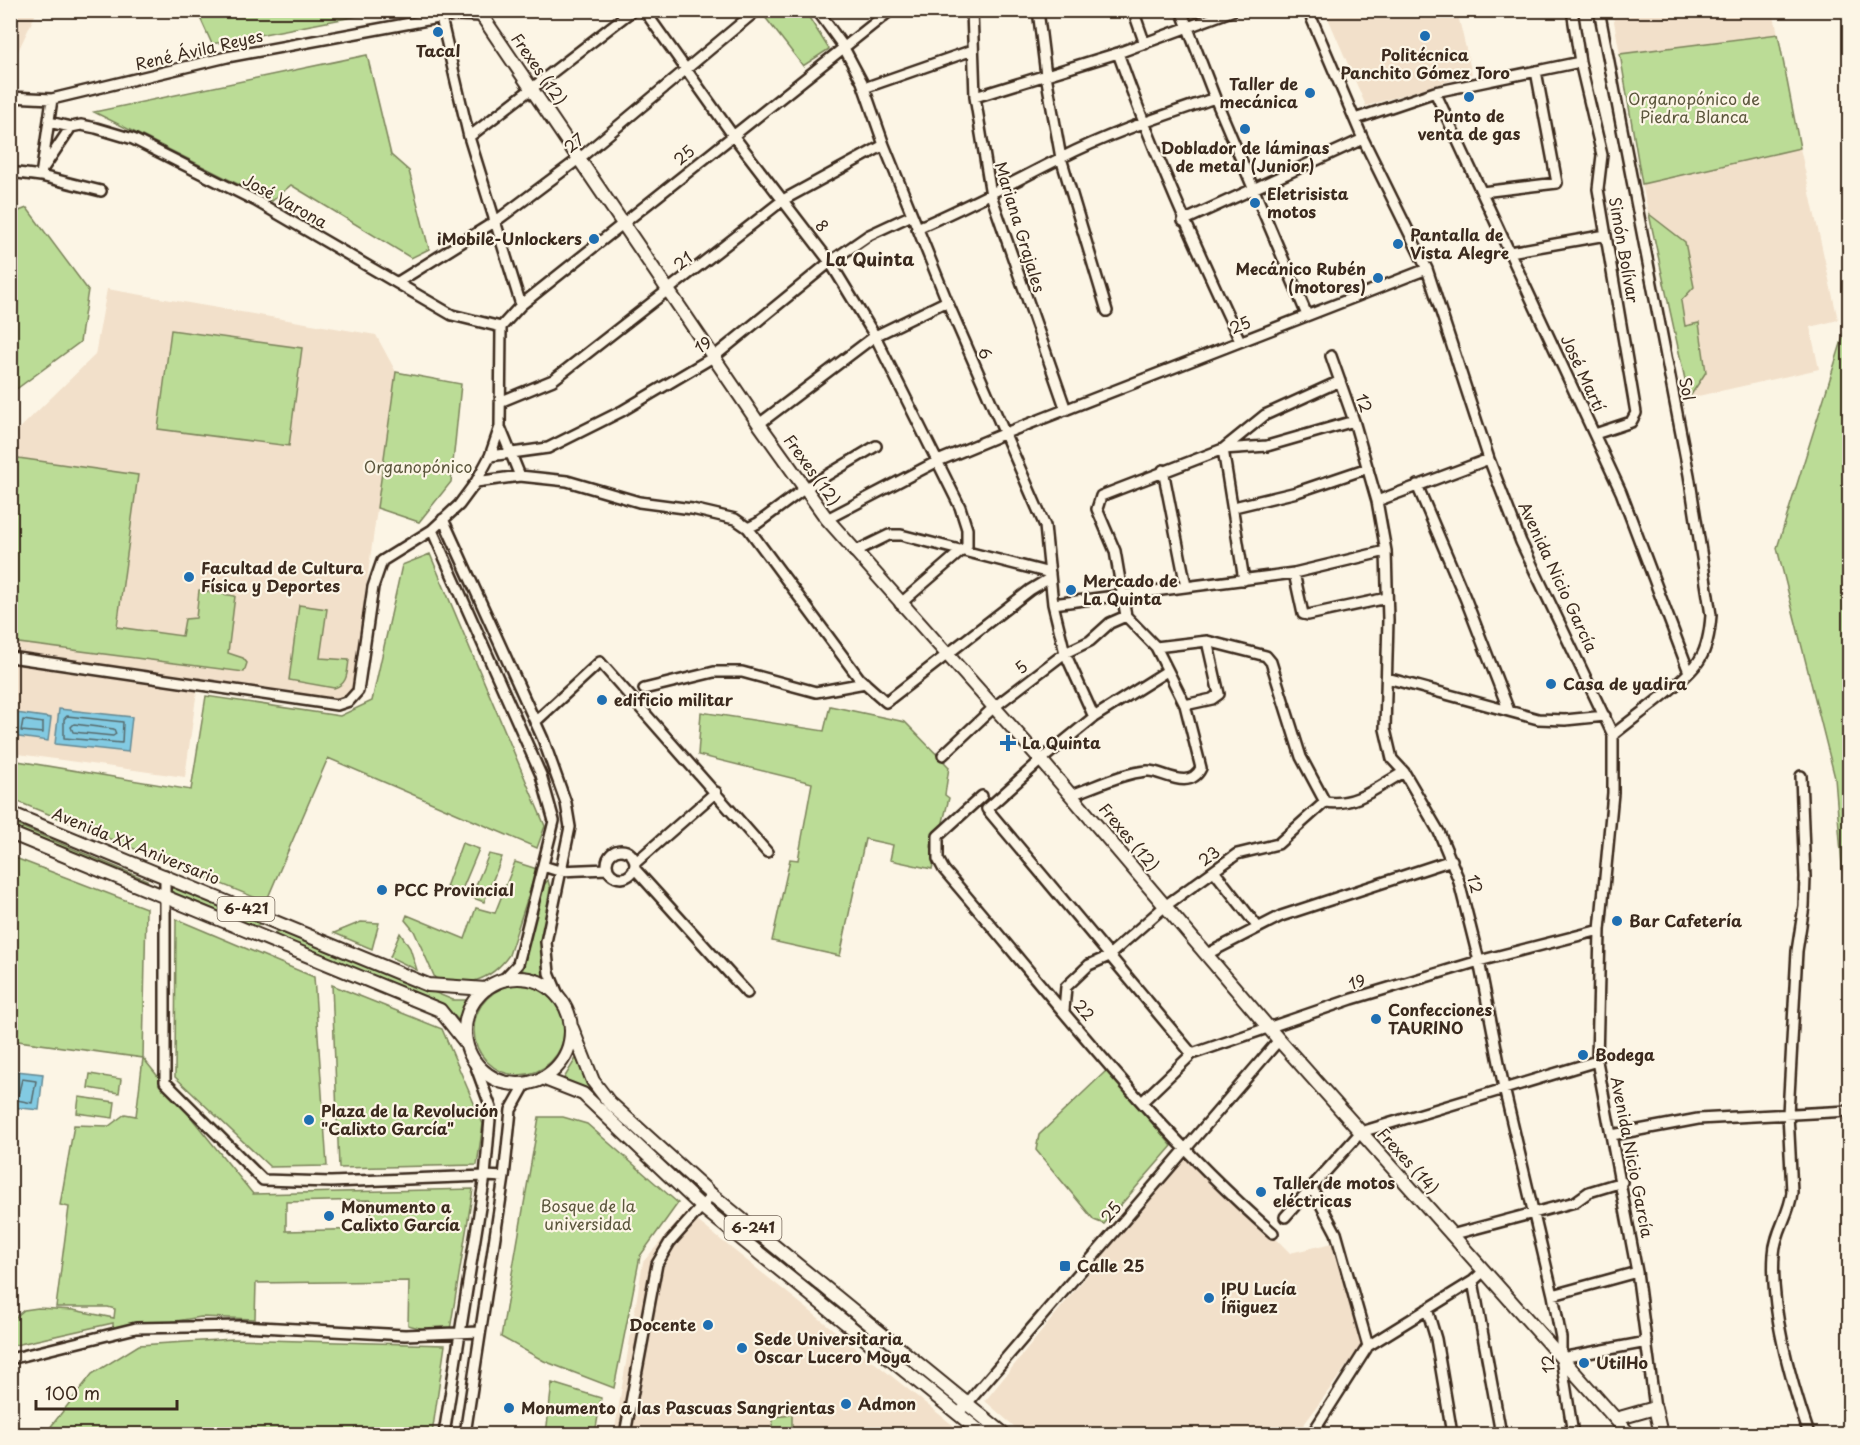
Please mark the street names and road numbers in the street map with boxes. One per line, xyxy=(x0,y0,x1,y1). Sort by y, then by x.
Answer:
street label: René Ávila Reyes xyxy=(133,23,265,75)
street label: Frexes (12) xyxy=(506,28,573,109)
street label: 27 xyxy=(558,127,589,158)
street label: 25 xyxy=(668,138,699,170)
street label: Mariana Grajales xyxy=(990,158,1052,295)
street label: José Varona xyxy=(239,167,332,233)
street label: Simón Bolívar xyxy=(1604,195,1646,305)
street label: 8 xyxy=(810,214,835,237)
street label: 21 xyxy=(668,245,697,275)
street label: 25 xyxy=(1225,309,1254,339)
street label: 19 xyxy=(689,330,716,359)
street label: José Martí xyxy=(1556,330,1612,416)
street label: 6 xyxy=(973,343,999,362)
street label: Sol xyxy=(1674,375,1702,403)
street label: 12 xyxy=(1351,390,1379,415)
street label: Frexes (12) xyxy=(779,429,847,510)
street label: Avenida Nicio García xyxy=(1513,497,1604,656)
street label: 5 xyxy=(1009,654,1032,679)
street label: Frexes (12) xyxy=(1094,797,1166,876)
street label: Avenida XX Aniversario xyxy=(49,800,224,890)
street label: 23 xyxy=(1193,839,1224,871)
street label: 12 xyxy=(1462,872,1490,896)
road number: 6-421 xyxy=(218,897,274,921)
street label: 19 xyxy=(1345,967,1368,995)
street label: 22 xyxy=(1069,993,1101,1025)
street label: Avenida Nicio García xyxy=(1606,1074,1660,1239)
street label: Frexes (14) xyxy=(1372,1122,1445,1199)
street label: 25 xyxy=(1094,1196,1126,1227)
road number: 6-241 xyxy=(724,1216,782,1240)
street label: 12 xyxy=(1534,1354,1560,1374)

